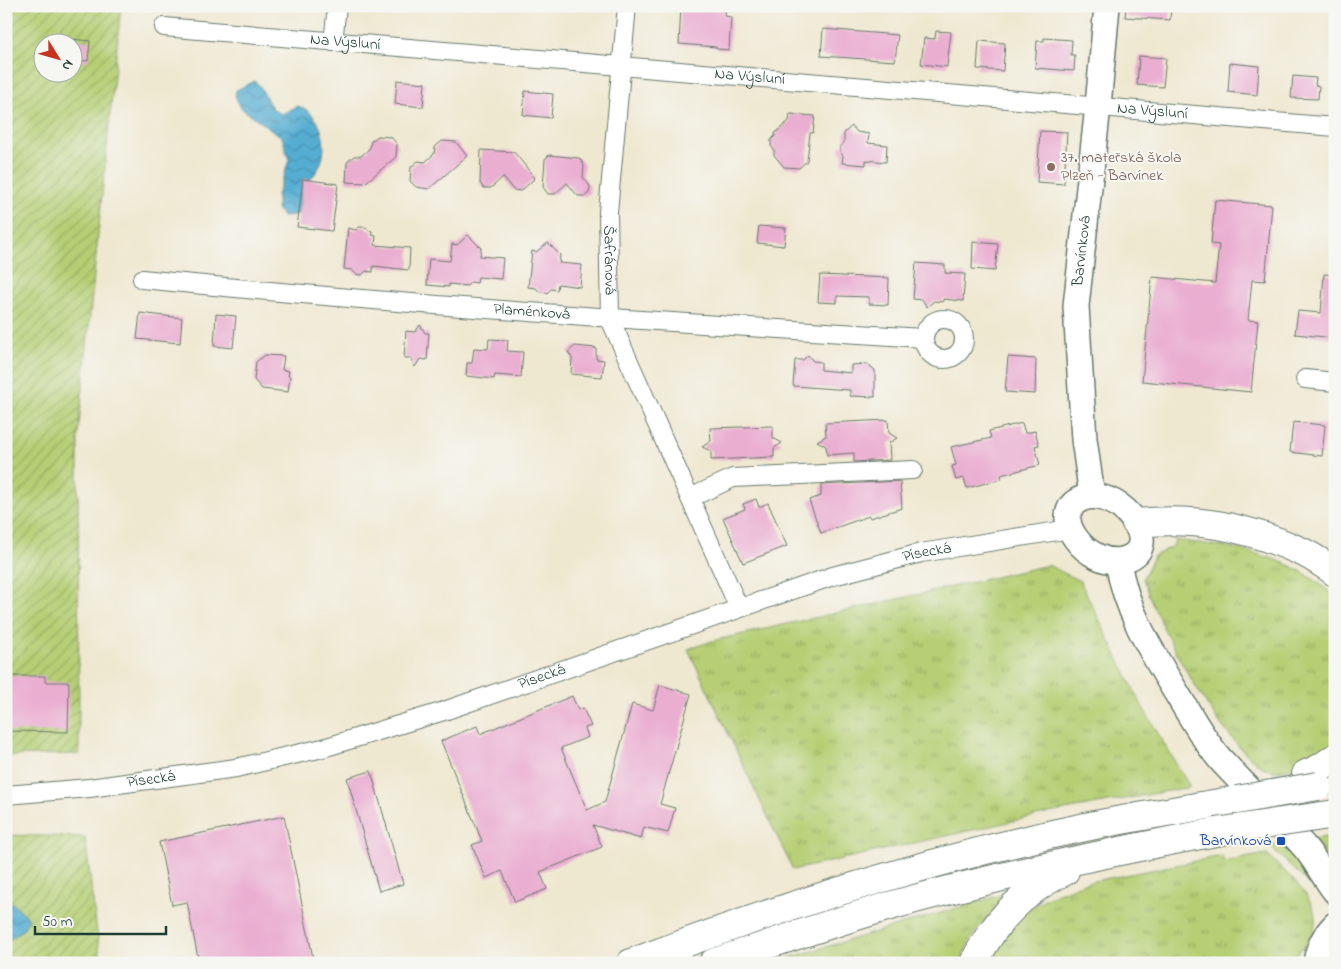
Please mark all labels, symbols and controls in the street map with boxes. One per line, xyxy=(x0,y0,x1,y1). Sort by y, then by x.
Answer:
street label: Na Výsluní xyxy=(309,28,382,57)
north arrow xyxy=(32,32,82,82)
text: N xyxy=(56,55,78,75)
street label: Na Výsluní xyxy=(714,62,786,92)
street label: Na Výsluní xyxy=(1116,96,1189,126)
place label: 37. mateřská škola Plzeň - Barvínek xyxy=(1061,146,1182,188)
marker: 37. mateřská škola Plzeň - Barvínek xyxy=(1045,161,1057,173)
street label: Barvínková xyxy=(1066,215,1098,289)
street label: Šafránová xyxy=(596,225,622,295)
street label: Plaménková xyxy=(492,297,571,327)
street label: Písecká xyxy=(900,536,953,569)
street label: Písecká xyxy=(515,658,569,696)
street label: Písecká xyxy=(125,764,177,795)
place label: Barvínková xyxy=(1199,829,1271,853)
marker: Barvínková xyxy=(1275,835,1287,847)
scale bar xyxy=(35,904,166,936)
text: 50 m xyxy=(42,911,73,933)

